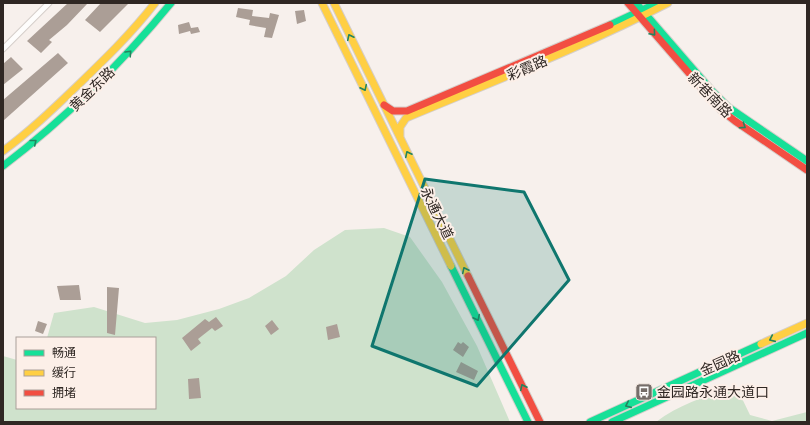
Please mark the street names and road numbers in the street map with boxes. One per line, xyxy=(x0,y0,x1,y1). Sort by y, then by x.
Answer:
street label: 彩霞路 xyxy=(505,52,550,84)
street label: 黄金东路 xyxy=(66,64,118,115)
street label: 新巷南路 xyxy=(684,69,735,121)
street label: 永通大道 xyxy=(417,184,456,242)
street label: 金园路 xyxy=(698,347,743,380)

